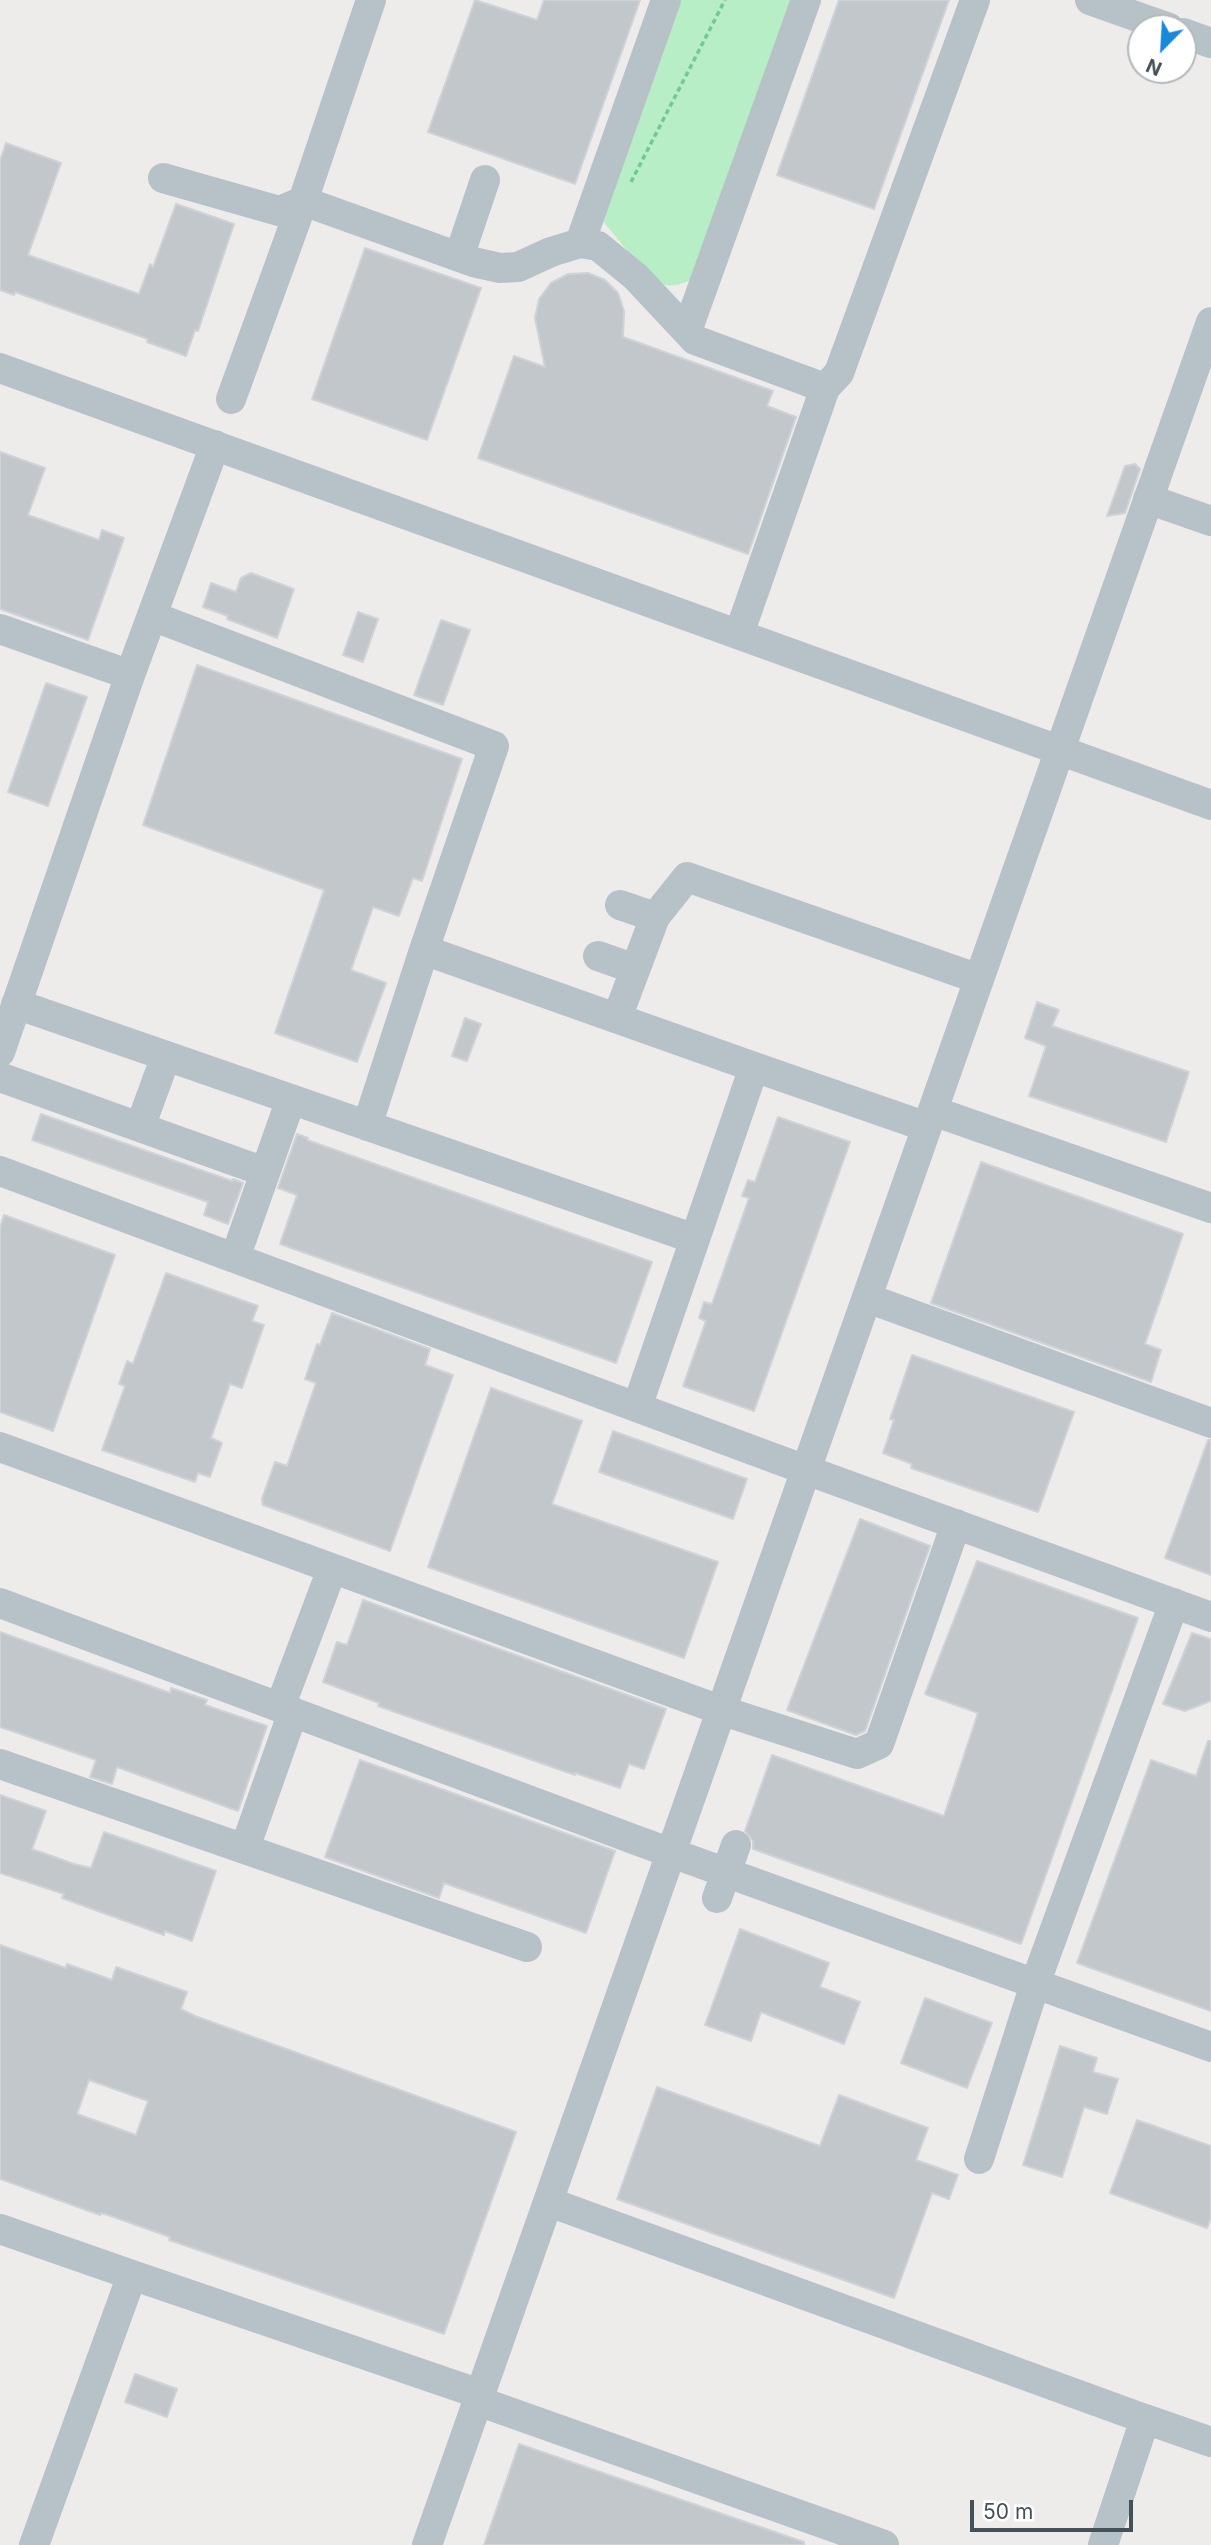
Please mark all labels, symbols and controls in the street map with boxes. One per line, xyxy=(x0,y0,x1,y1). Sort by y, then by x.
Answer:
north arrow xyxy=(1127,14,1197,84)
text: N xyxy=(1143,53,1165,80)
scale bar xyxy=(973,2486,1136,2530)
text: 50 m xyxy=(983,2499,1033,2524)

